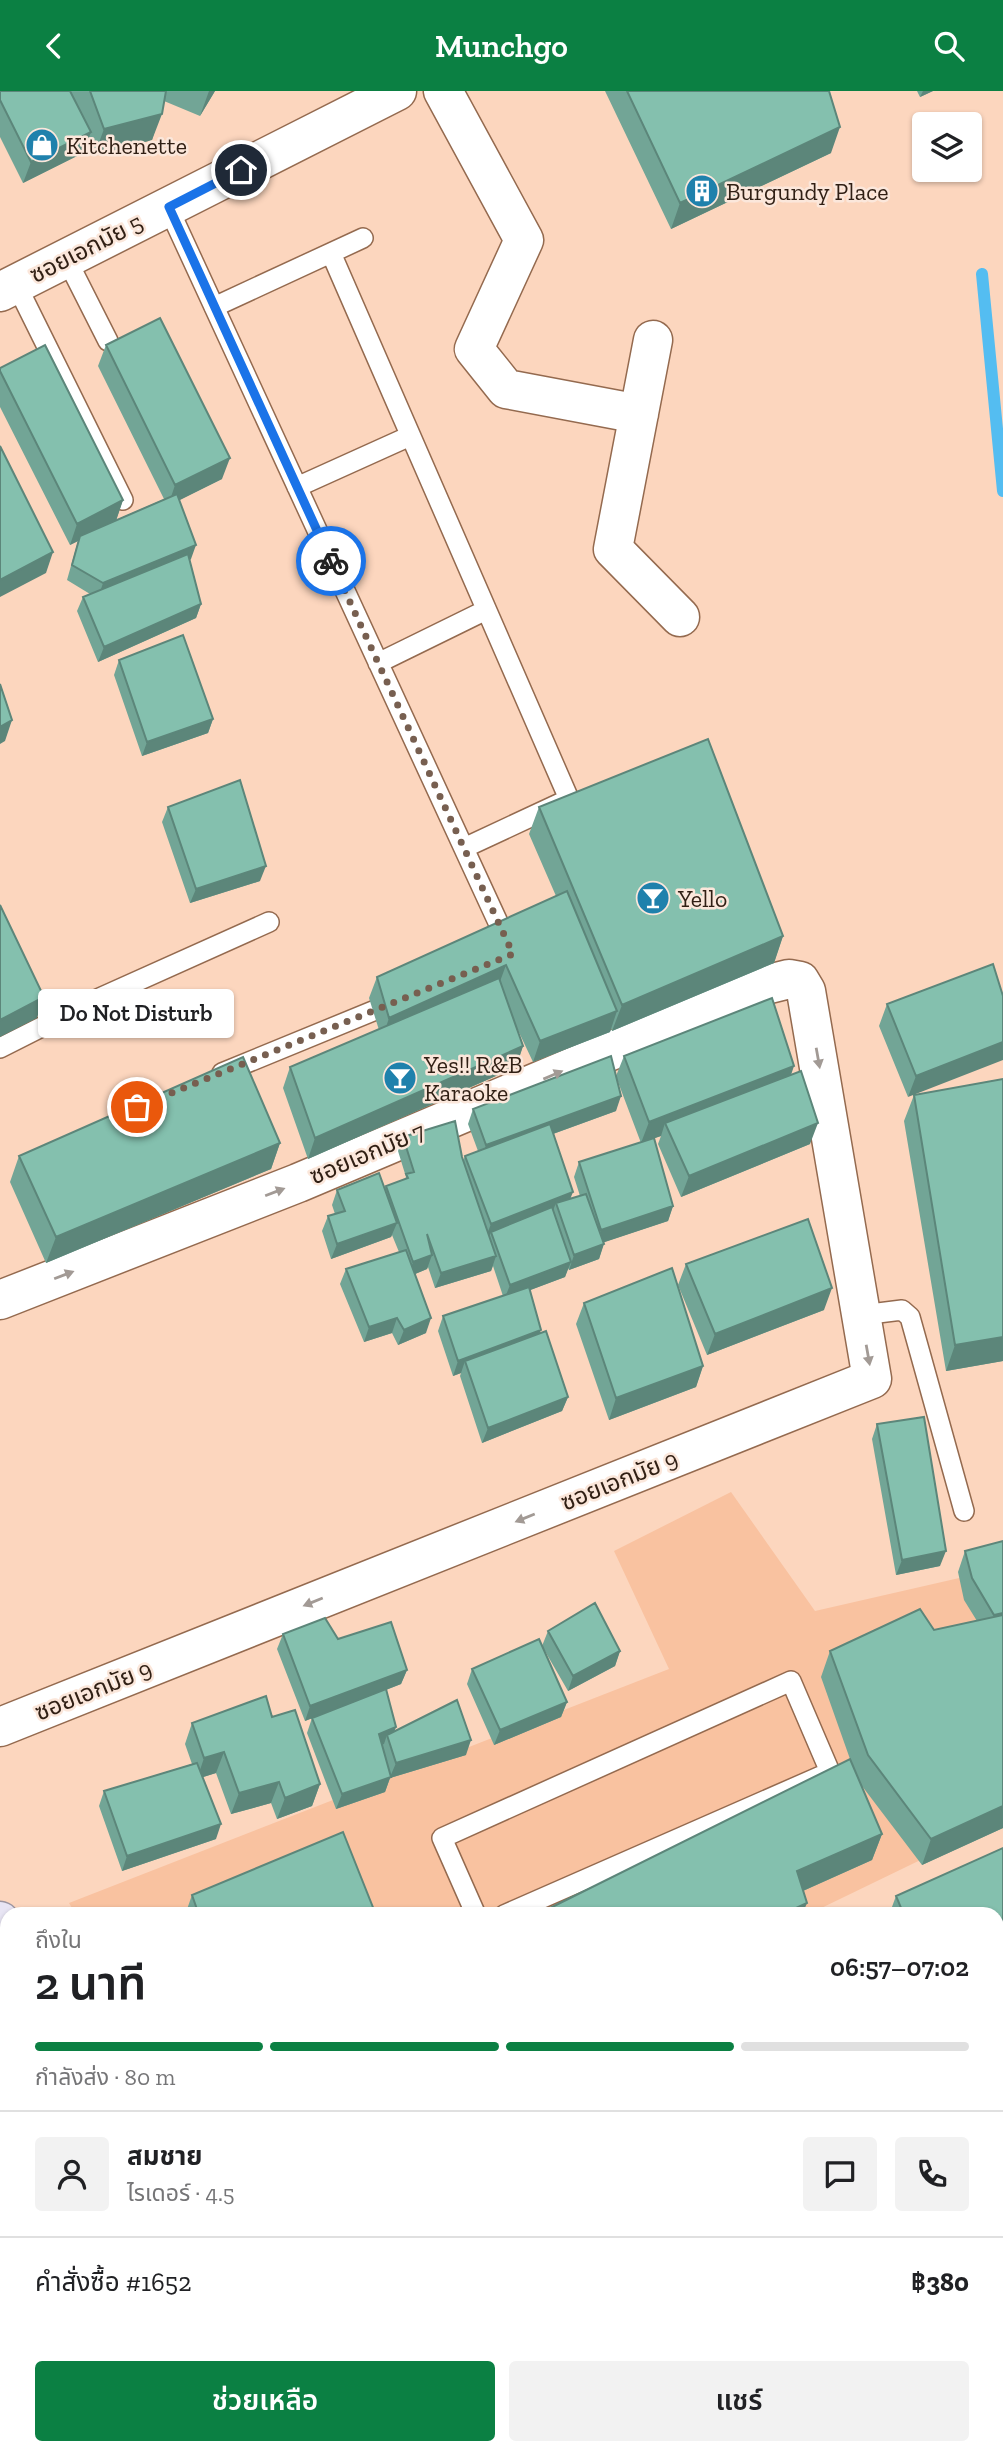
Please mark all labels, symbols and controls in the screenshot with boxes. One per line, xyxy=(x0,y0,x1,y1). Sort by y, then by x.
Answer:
icon: back xyxy=(35,27,73,65)
text: Munchgo xyxy=(435,27,568,65)
icon: search xyxy=(930,27,968,65)
map controls xyxy=(912,112,982,182)
button: layers xyxy=(912,112,982,182)
shop icon: Kitchenette xyxy=(23,126,61,164)
place label: Kitchenette xyxy=(66,131,187,160)
pin xyxy=(211,140,271,200)
icon: home xyxy=(222,151,260,189)
building icon: Burgundy Place xyxy=(683,172,721,210)
place label: Burgundy Place xyxy=(726,177,889,206)
street label: ซอยเอกมัย 5 xyxy=(25,207,147,289)
courier xyxy=(296,526,366,596)
icon: bike xyxy=(312,542,350,580)
bar icon: Yello xyxy=(634,879,672,917)
place label: Yello xyxy=(677,884,727,913)
callout: Do Not Disturb xyxy=(39,988,235,1037)
text: Do Not Disturb xyxy=(60,999,212,1027)
one-way arrow xyxy=(813,1047,824,1069)
place label: Yes!! R&B Karaoke xyxy=(423,1050,522,1107)
bar icon: Yes!! R&B Karaoke xyxy=(381,1059,419,1097)
one-way arrow xyxy=(542,1069,563,1080)
pin xyxy=(107,1077,167,1137)
icon: bag xyxy=(118,1088,156,1126)
street label: ซอยเอกมัย 7 xyxy=(305,1116,429,1190)
one-way arrow xyxy=(265,1186,286,1197)
one-way arrow xyxy=(53,1269,74,1280)
one-way arrow xyxy=(863,1344,874,1366)
street label: ซอยเอกมัย 9 xyxy=(556,1443,682,1517)
one-way arrow xyxy=(514,1513,535,1524)
one-way arrow xyxy=(303,1597,324,1608)
street label: ซอยเอกมัย 9 xyxy=(30,1653,156,1727)
text: ถึงใน xyxy=(35,1926,82,1954)
text: 06:57–07:02 xyxy=(830,1951,969,1983)
text: 2 นาที xyxy=(35,1956,146,2011)
text: กำลังส่ง · 80 m xyxy=(35,2063,175,2091)
button: person xyxy=(35,2137,109,2211)
button: chat xyxy=(803,2137,877,2211)
button: phone xyxy=(895,2137,969,2211)
text: สมชาย xyxy=(127,2140,203,2172)
text: ไรเดอร์ · 4.5 xyxy=(127,2179,235,2207)
text: คำสั่งซื้อ #1652 xyxy=(35,2266,192,2298)
text: ฿380 xyxy=(911,2266,969,2298)
button: ช่วยเหลือ xyxy=(35,2361,495,2441)
button: แชร์ xyxy=(509,2361,969,2441)

